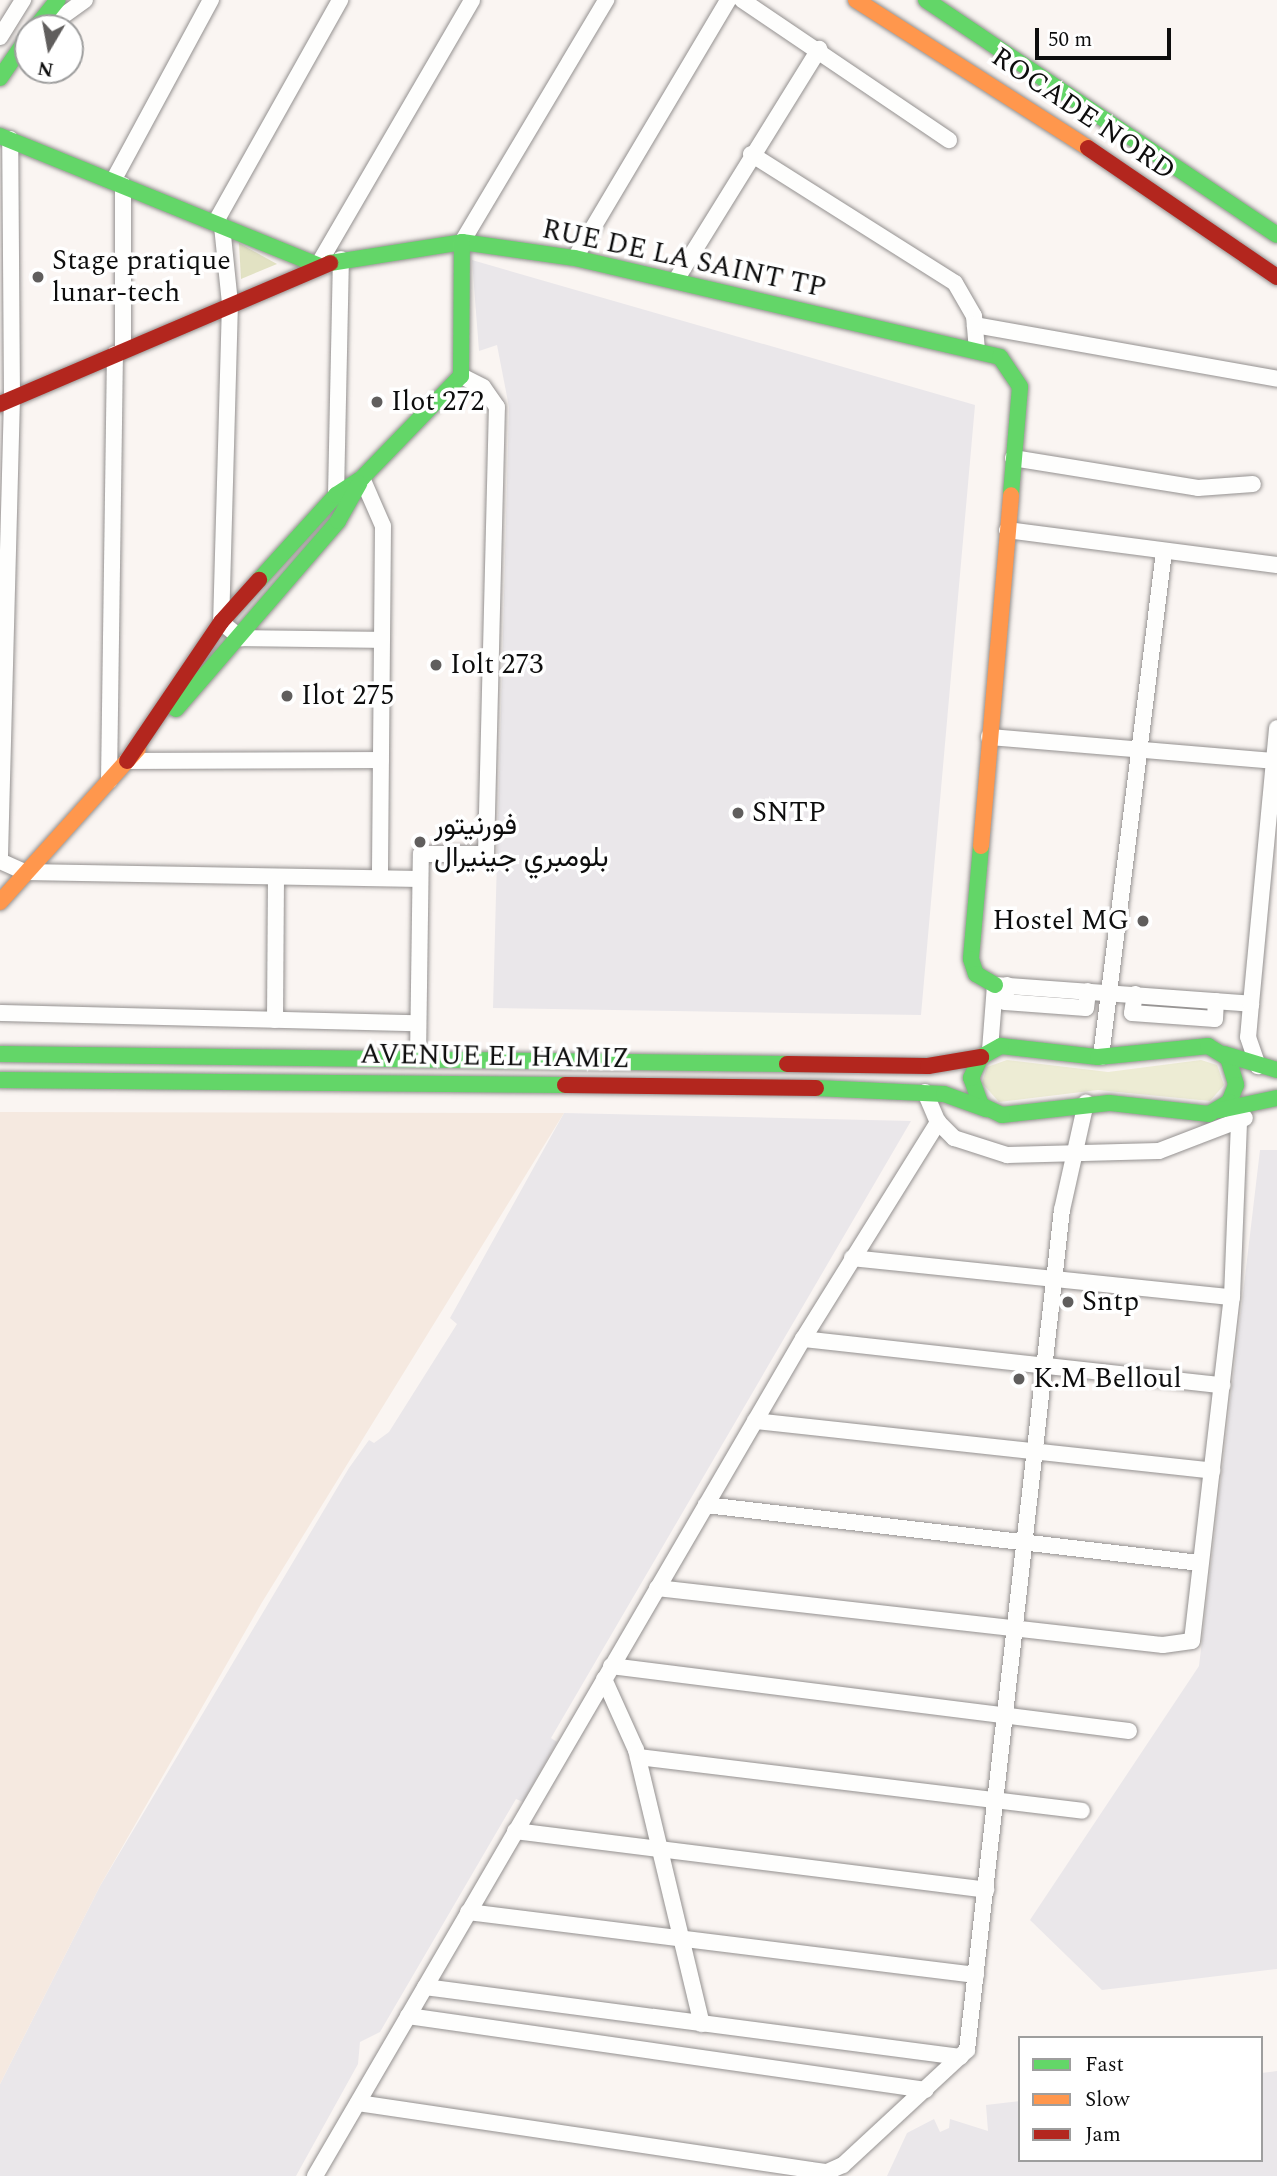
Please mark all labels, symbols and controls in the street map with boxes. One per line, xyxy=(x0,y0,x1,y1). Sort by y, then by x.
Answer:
north arrow xyxy=(14,14,84,84)
scale bar xyxy=(1039,14,1176,58)
text: 50 m xyxy=(1048,24,1092,56)
street label: ROCADE NORD xyxy=(985,40,1181,188)
text: N xyxy=(35,53,56,84)
street label: RUE DE LA SAINT TP xyxy=(539,212,829,306)
place label: Stage pratique lunar-tech xyxy=(52,244,231,310)
marker: Stage pratique lunar-tech xyxy=(30,269,46,285)
place label: Ilot 272 xyxy=(391,385,484,419)
marker: Ilot 272 xyxy=(369,394,385,410)
place label: Iolt 273 xyxy=(450,648,543,682)
marker: Iolt 273 xyxy=(428,657,444,673)
place label: Ilot 275 xyxy=(301,679,394,713)
marker: Ilot 275 xyxy=(279,688,295,704)
place label: SNTP xyxy=(752,796,826,830)
marker: SNTP xyxy=(730,805,746,821)
place label: فورنيتور بلومبري جينيرال xyxy=(434,809,609,875)
marker: فورنيتور بلومبري جينيرال xyxy=(412,834,428,850)
place label: Hostel MG xyxy=(992,904,1129,938)
marker: Hostel MG xyxy=(1135,913,1151,929)
street label: AVENUE EL HAMIZ xyxy=(360,1038,630,1076)
place label: Sntp xyxy=(1082,1285,1139,1319)
marker: Sntp xyxy=(1060,1294,1076,1310)
place label: K.M Belloul xyxy=(1033,1362,1182,1396)
marker: K.M Belloul xyxy=(1011,1371,1027,1387)
legend xyxy=(1018,2036,1263,2162)
text: Fast xyxy=(1085,2049,1124,2081)
text: Slow xyxy=(1085,2084,1129,2116)
text: Jam xyxy=(1085,2119,1121,2151)

